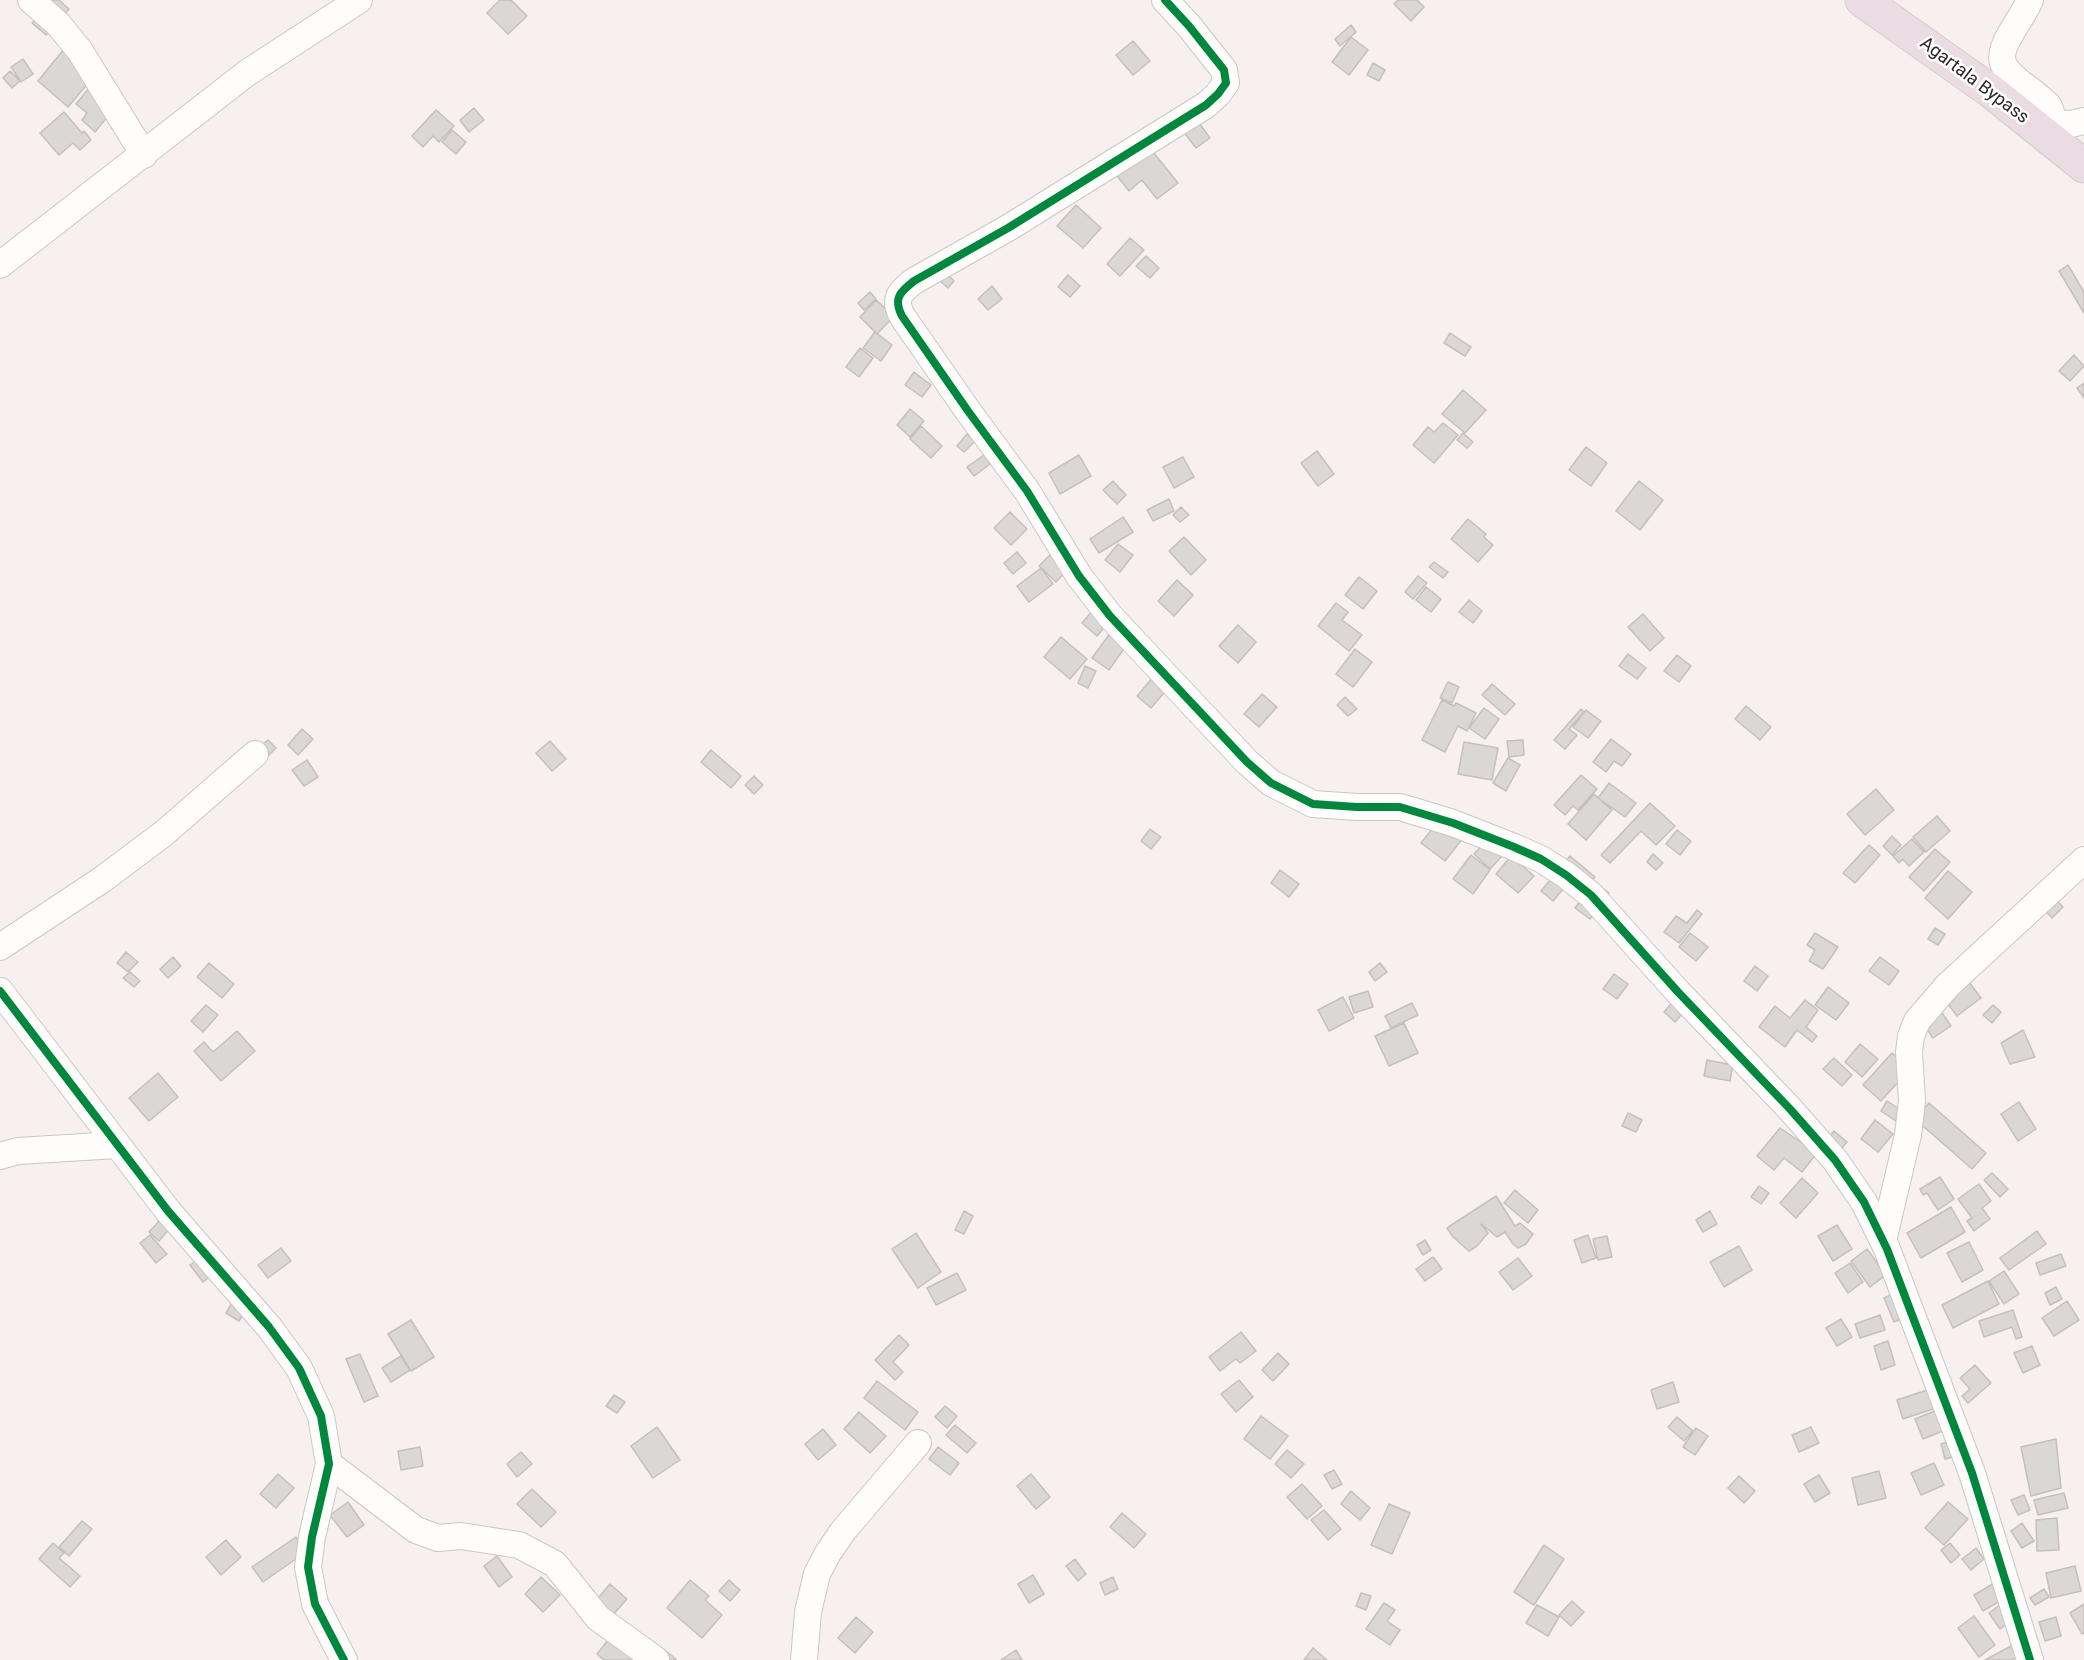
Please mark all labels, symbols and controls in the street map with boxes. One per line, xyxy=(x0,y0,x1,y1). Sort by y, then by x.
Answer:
street label: Agartala Bypass xyxy=(1915,33,2033,129)

